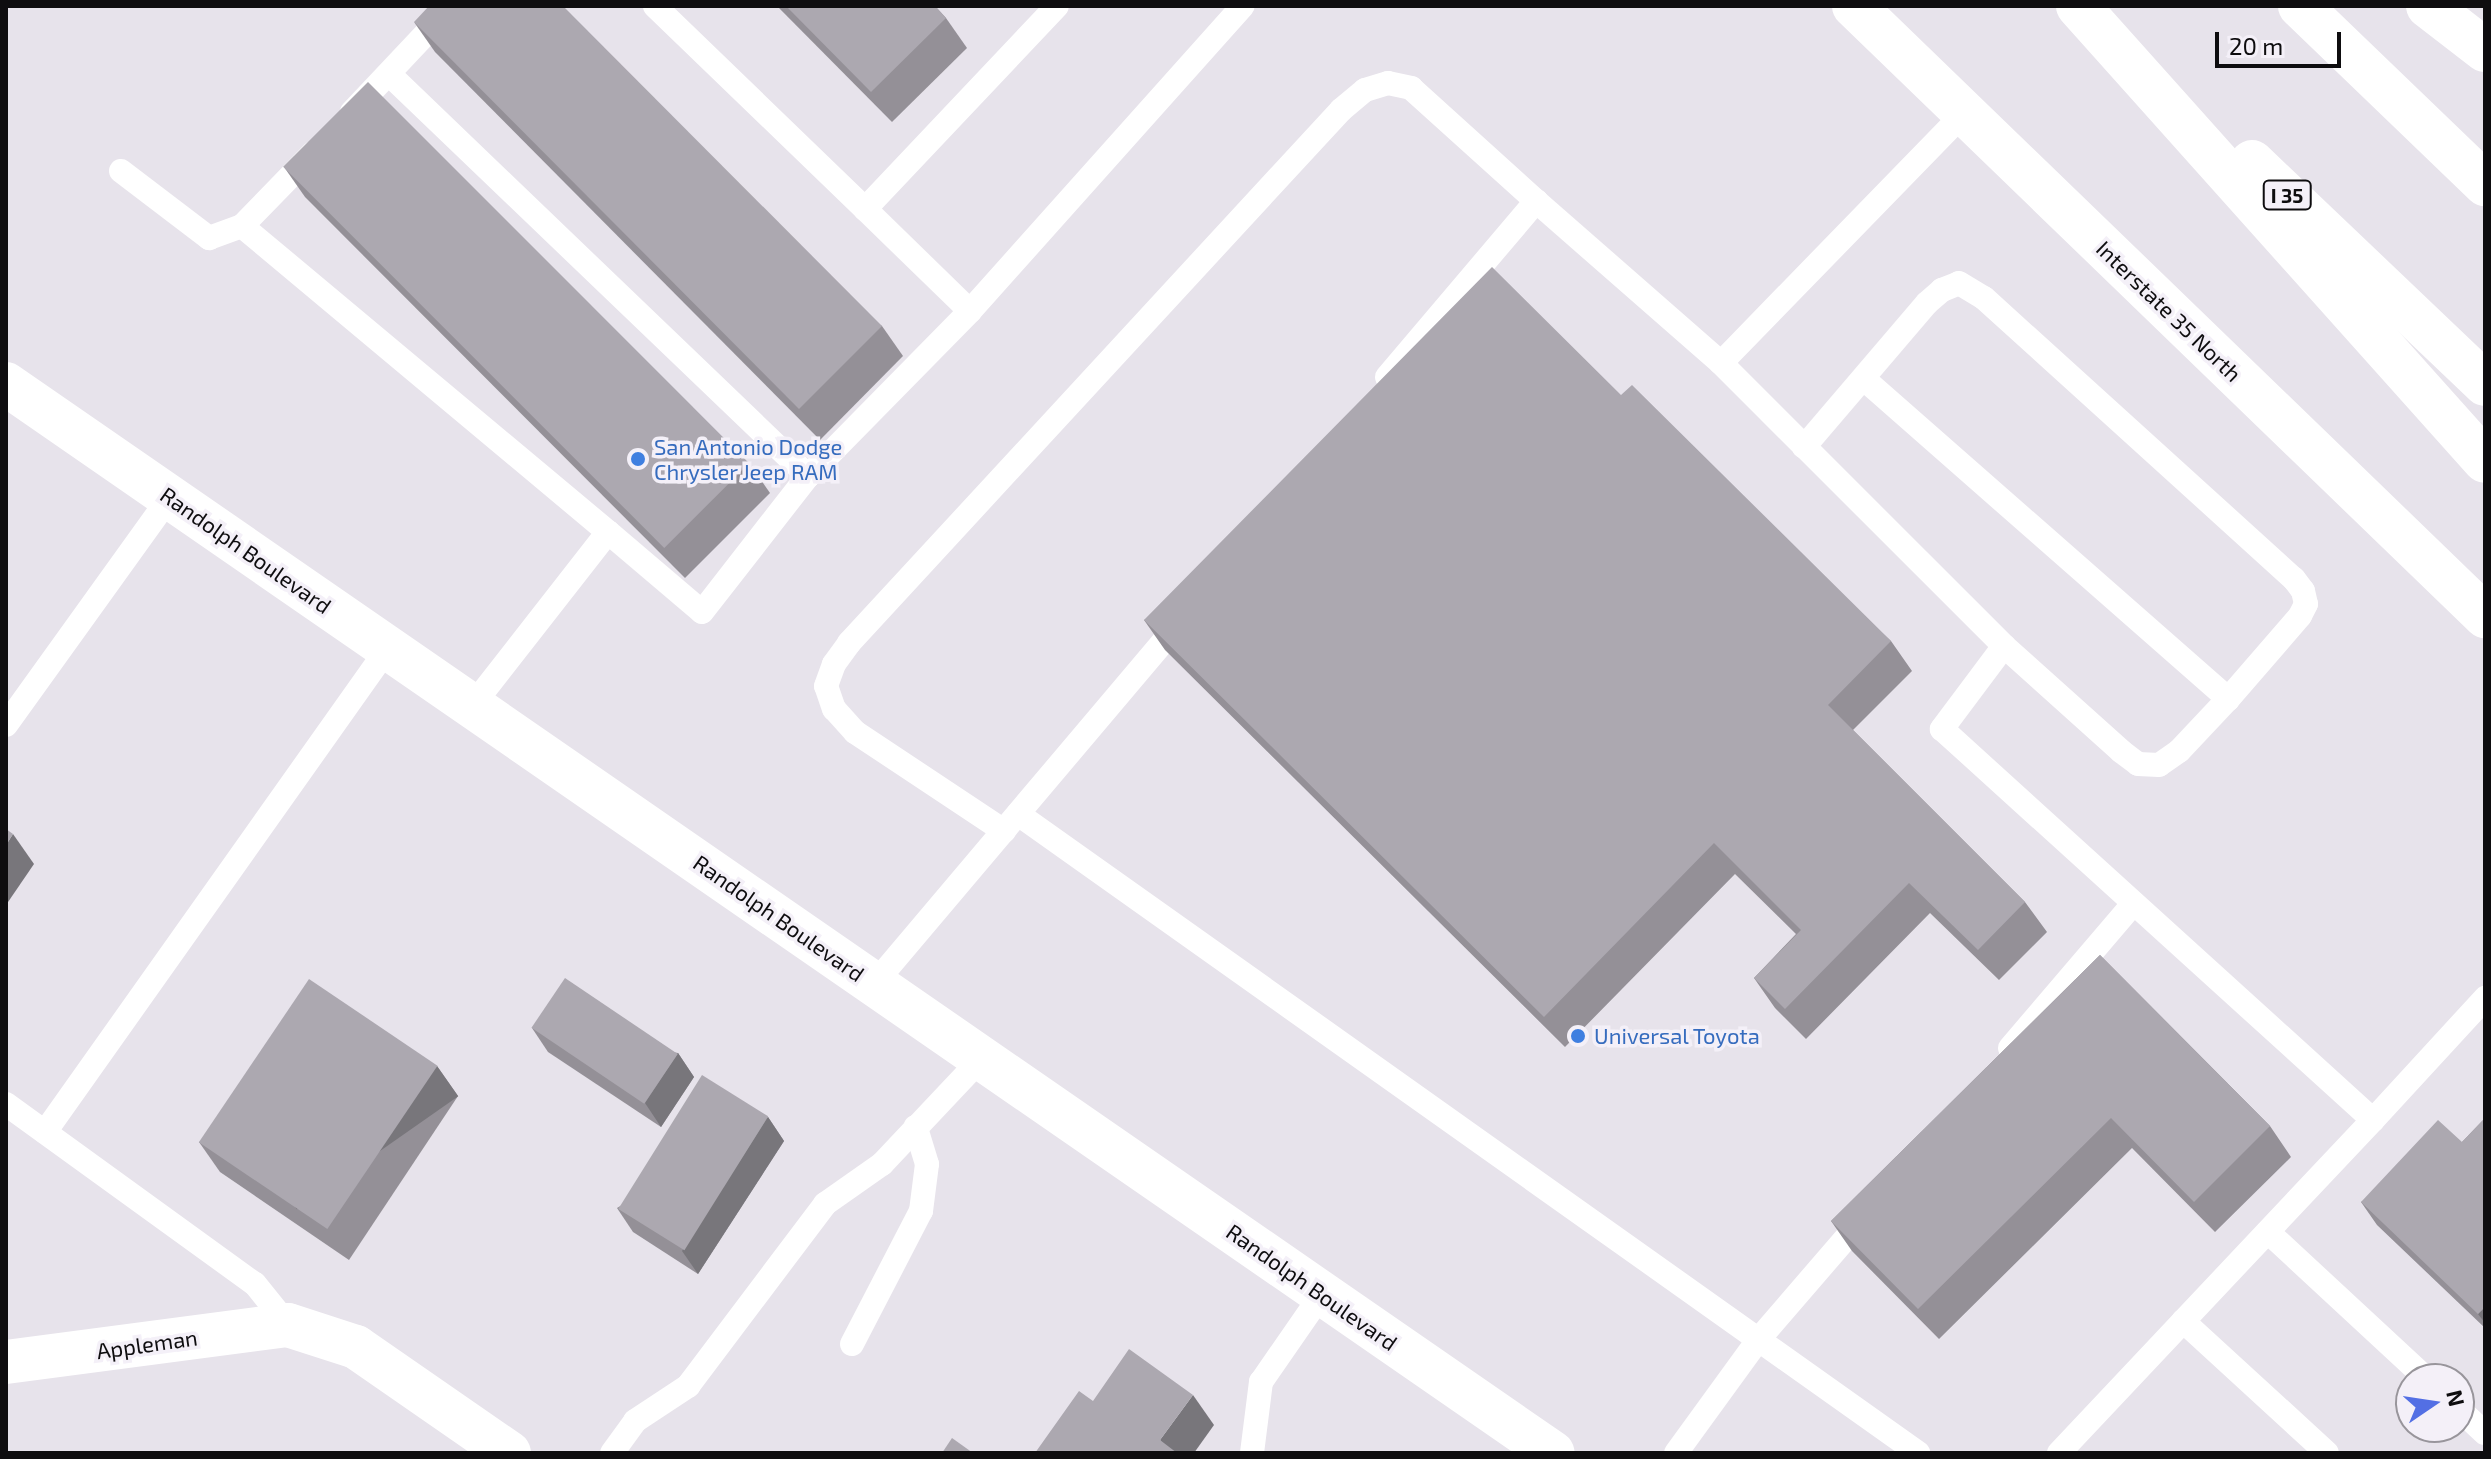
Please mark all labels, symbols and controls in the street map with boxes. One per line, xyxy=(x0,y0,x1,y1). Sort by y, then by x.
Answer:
scale bar xyxy=(2219,16,2345,66)
text: 20 m xyxy=(2229,31,2283,60)
road number: I 35 xyxy=(2261,179,2313,211)
street label: Interstate 35 North xyxy=(2091,235,2247,387)
place label: San Antonio Dodge Chrysler Jeep RAM xyxy=(654,433,843,484)
marker: San Antonio Dodge Chrysler Jeep RAM xyxy=(629,450,647,468)
street label: Randolph Boulevard xyxy=(156,481,336,619)
street label: Randolph Boulevard xyxy=(689,849,869,987)
place label: Universal Toyota xyxy=(1594,1023,1761,1049)
marker: Universal Toyota xyxy=(1569,1027,1587,1045)
street label: Randolph Boulevard xyxy=(1222,1218,1402,1356)
street label: Appleman xyxy=(95,1324,199,1364)
north arrow xyxy=(2395,1363,2475,1443)
text: N xyxy=(2442,1387,2471,1409)

